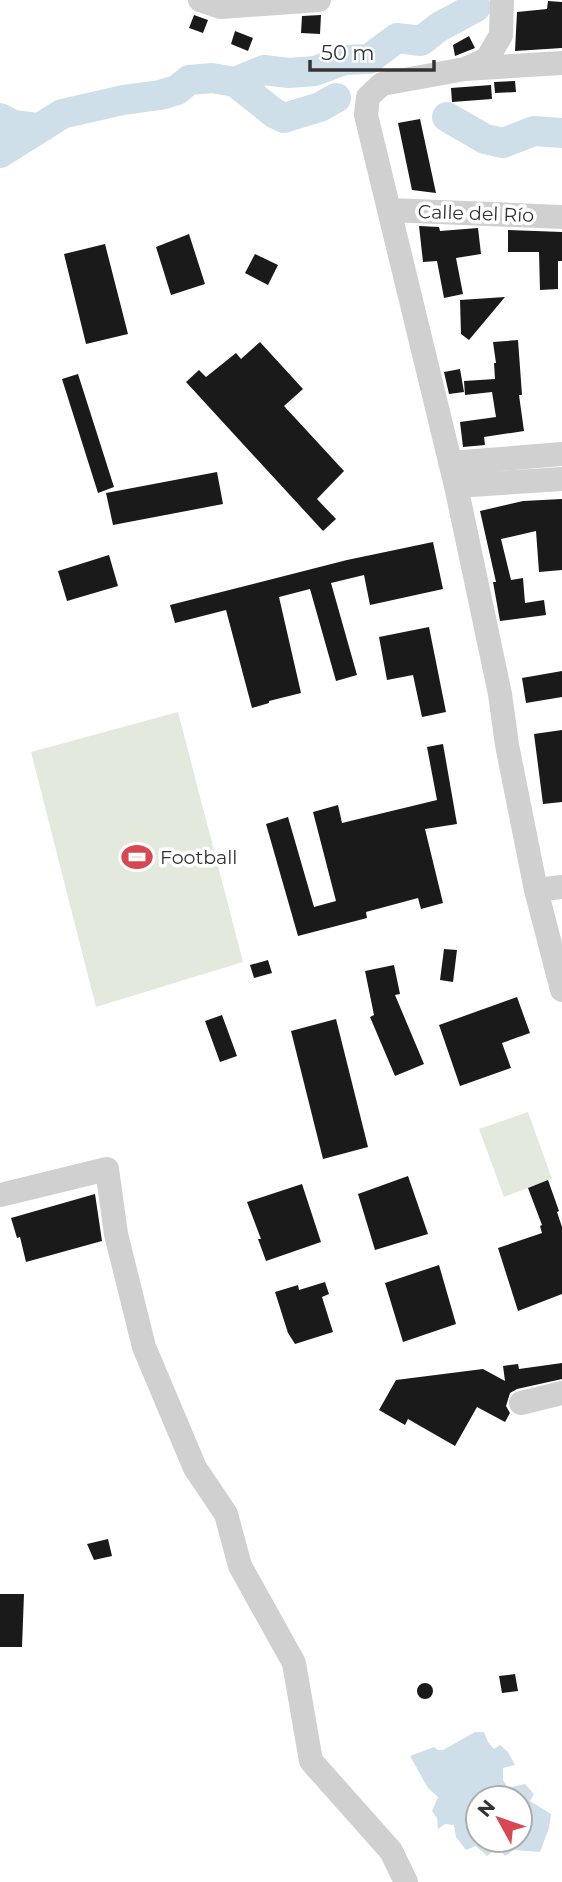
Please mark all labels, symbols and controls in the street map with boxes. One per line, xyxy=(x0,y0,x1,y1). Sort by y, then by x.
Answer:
scale bar xyxy=(310,28,434,72)
text: 50 m xyxy=(321,40,375,65)
street label: Calle del Río xyxy=(417,200,535,227)
sports icon: Football xyxy=(120,840,154,874)
place label: Football xyxy=(160,846,237,869)
north arrow xyxy=(464,1784,534,1854)
text: N xyxy=(473,1795,500,1822)

